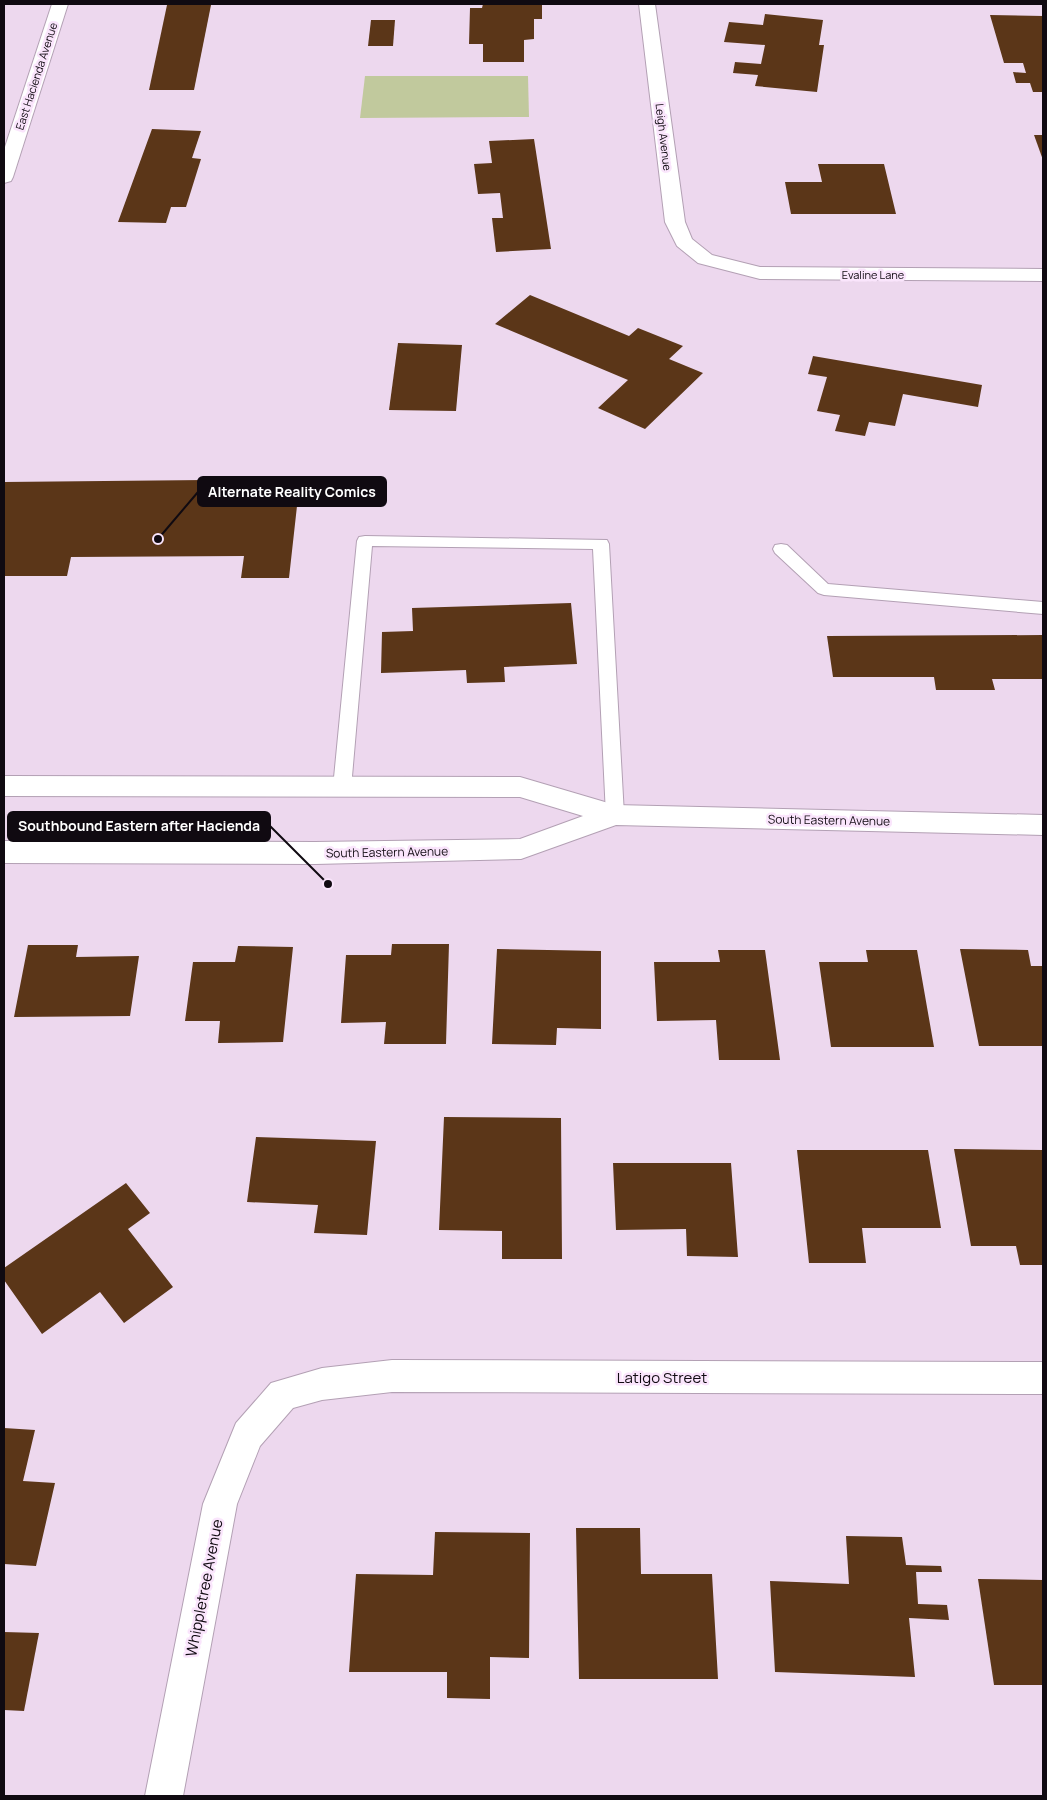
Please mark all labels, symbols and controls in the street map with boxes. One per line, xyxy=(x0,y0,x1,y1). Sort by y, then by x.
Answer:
street label: East Hacienda Avenue xyxy=(12,20,61,132)
street label: Leigh Avenue xyxy=(652,103,676,172)
street label: Evaline Lane xyxy=(842,267,905,282)
callout: Alternate Reality Comics xyxy=(198,477,386,506)
text: Alternate Reality Comics xyxy=(208,482,376,501)
street label: South Eastern Avenue xyxy=(768,810,890,830)
callout: Southbound Eastern after Hacienda xyxy=(8,812,270,841)
text: Southbound Eastern after Hacienda xyxy=(18,816,260,835)
street label: South Eastern Avenue xyxy=(326,842,448,862)
street label: Latigo Street xyxy=(617,1367,707,1388)
street label: Whippletree Avenue xyxy=(180,1517,228,1659)

